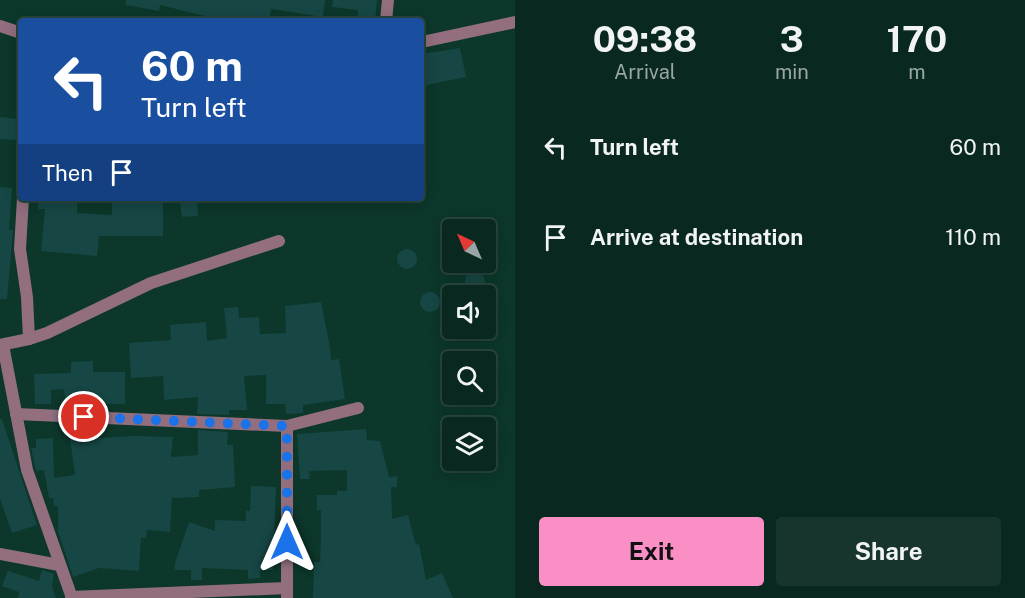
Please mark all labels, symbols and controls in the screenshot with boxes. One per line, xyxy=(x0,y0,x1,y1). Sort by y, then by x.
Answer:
text: 09:38 xyxy=(593,18,697,60)
text: 3 xyxy=(780,18,804,60)
text: 170 xyxy=(886,18,947,60)
text: 60 m xyxy=(141,41,243,90)
icon: left xyxy=(42,42,120,120)
text: Arrival xyxy=(614,60,676,84)
text: min xyxy=(775,60,809,84)
text: m xyxy=(908,60,926,84)
text: Turn left xyxy=(141,91,247,123)
icon: left xyxy=(539,131,572,164)
text: Turn left xyxy=(590,134,679,160)
text: 60 m xyxy=(950,134,1001,160)
icon: arrive xyxy=(105,156,138,189)
text: Then xyxy=(42,160,93,186)
north arrow xyxy=(442,219,496,273)
map controls xyxy=(442,219,496,471)
icon: arrive xyxy=(539,221,572,254)
text: Arrive at destination xyxy=(590,224,803,250)
text: 110 m xyxy=(945,224,1001,250)
button: sound xyxy=(442,285,496,339)
button: search xyxy=(442,351,496,405)
pin xyxy=(58,391,109,442)
icon: arrive xyxy=(67,400,100,433)
button: layers xyxy=(442,417,496,471)
position arrow xyxy=(255,510,319,574)
button: Exit xyxy=(539,517,764,586)
button: Share xyxy=(776,517,1001,586)

